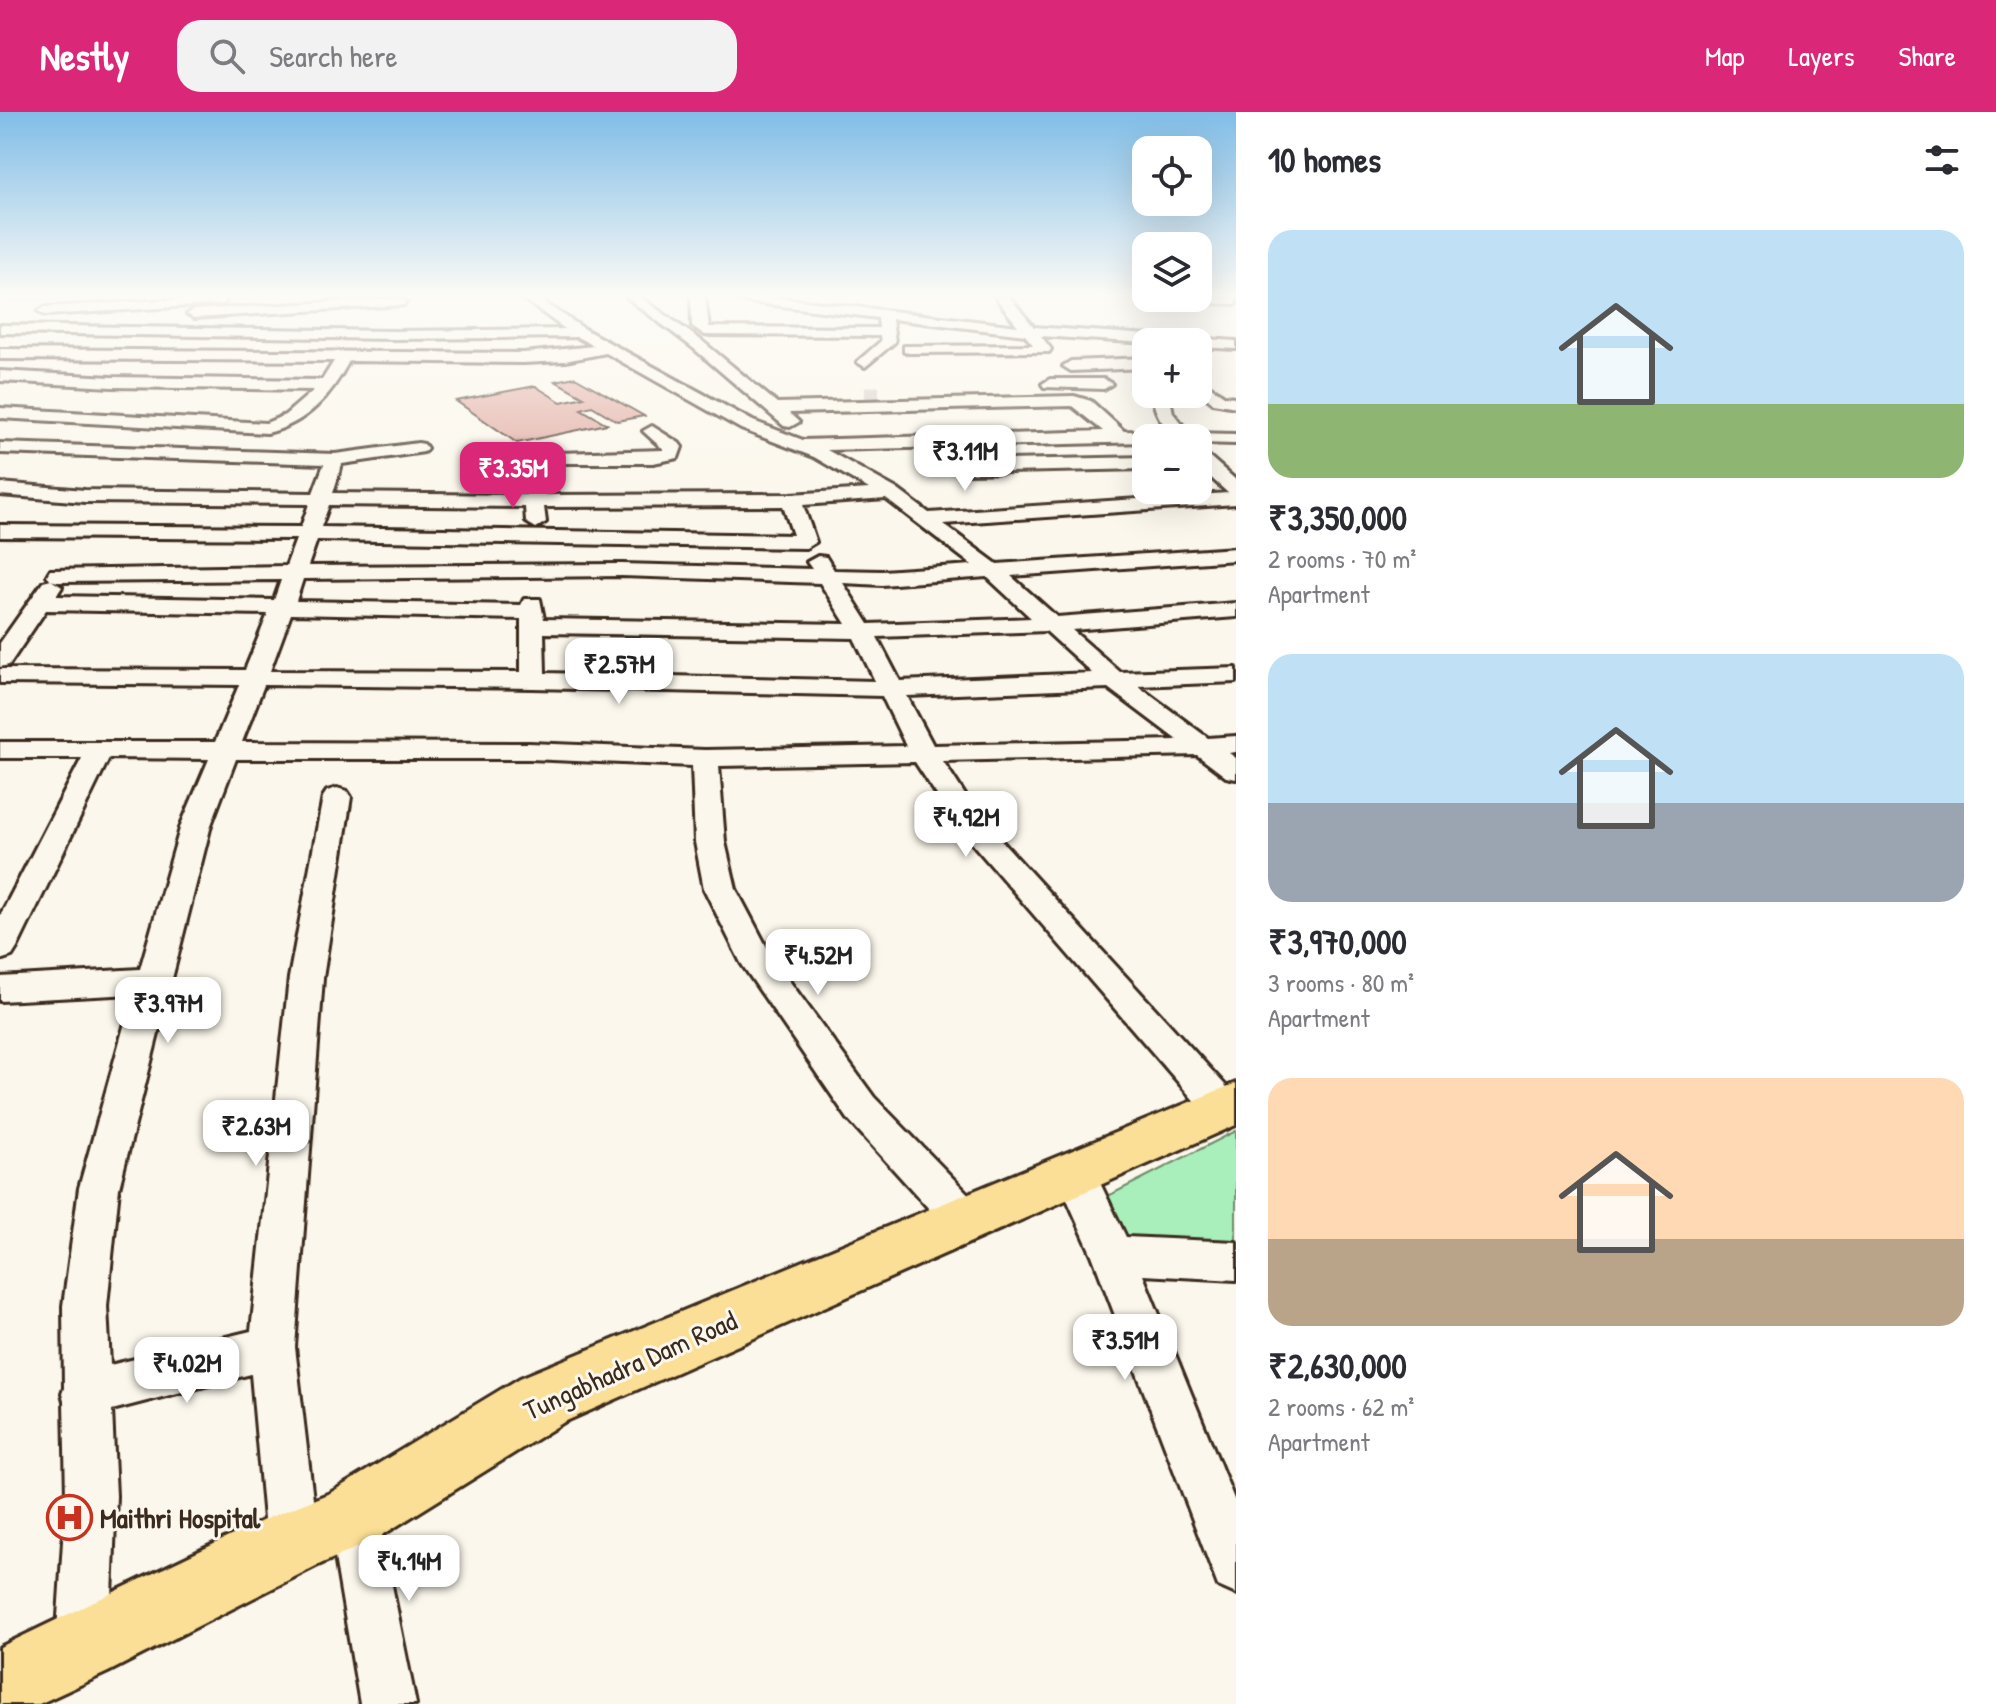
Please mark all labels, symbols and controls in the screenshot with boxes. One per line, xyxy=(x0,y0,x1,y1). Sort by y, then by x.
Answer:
search box xyxy=(177,20,737,92)
text: Nestly xyxy=(40,30,129,82)
icon: search xyxy=(205,34,249,78)
text: Search here xyxy=(269,36,397,76)
text: Map xyxy=(1705,37,1745,75)
text: Layers xyxy=(1789,37,1854,75)
text: Share xyxy=(1898,37,1956,75)
map controls xyxy=(1132,136,1212,504)
button: locate xyxy=(1132,136,1212,216)
text: 10 homes xyxy=(1268,137,1381,183)
icon: filters xyxy=(1920,138,1964,182)
button: layers xyxy=(1132,232,1212,312)
icon: home xyxy=(1544,282,1688,426)
button: + xyxy=(1132,328,1212,408)
button: − xyxy=(1132,424,1212,504)
pin: ₹3.11M xyxy=(900,425,1030,493)
text: ₹3.11M xyxy=(932,433,998,468)
pin: ₹3.35M xyxy=(448,442,578,510)
text: ₹3.35M xyxy=(478,450,548,485)
text: ₹3,350,000 xyxy=(1268,495,1407,541)
text: 2 rooms · 70 m² xyxy=(1268,541,1416,576)
text: Apartment xyxy=(1268,576,1370,611)
pin: ₹2.57M xyxy=(554,638,684,706)
text: ₹2.57M xyxy=(583,646,655,681)
icon: home xyxy=(1544,706,1688,850)
pin: ₹4.92M xyxy=(901,791,1031,859)
text: ₹4.92M xyxy=(932,799,1000,834)
text: ₹3,970,000 xyxy=(1268,919,1407,965)
pin: ₹4.52M xyxy=(753,929,883,997)
text: ₹4.52M xyxy=(784,937,852,972)
text: 3 rooms · 80 m² xyxy=(1268,965,1414,1000)
pin: ₹3.97M xyxy=(103,977,233,1045)
text: ₹3.97M xyxy=(133,985,203,1020)
text: Apartment xyxy=(1268,1000,1370,1035)
pin: ₹2.63M xyxy=(191,1100,321,1168)
text: ₹2.63M xyxy=(221,1108,291,1143)
icon: home xyxy=(1544,1130,1688,1274)
street label: Tungabhadra Dam Road xyxy=(517,1301,743,1429)
pin: ₹3.51M xyxy=(1060,1314,1190,1382)
text: ₹3.51M xyxy=(1091,1322,1159,1357)
pin: ₹4.02M xyxy=(122,1337,252,1405)
text: ₹2,630,000 xyxy=(1268,1343,1407,1389)
text: ₹4.02M xyxy=(152,1345,222,1380)
text: 2 rooms · 62 m² xyxy=(1268,1389,1414,1424)
text: Apartment xyxy=(1268,1424,1370,1459)
hospital icon: Maithri Hospital xyxy=(45,1494,93,1542)
place label: Maithri Hospital xyxy=(100,1499,261,1538)
pin: ₹4.14M xyxy=(344,1535,474,1603)
text: ₹4.14M xyxy=(377,1543,441,1578)

